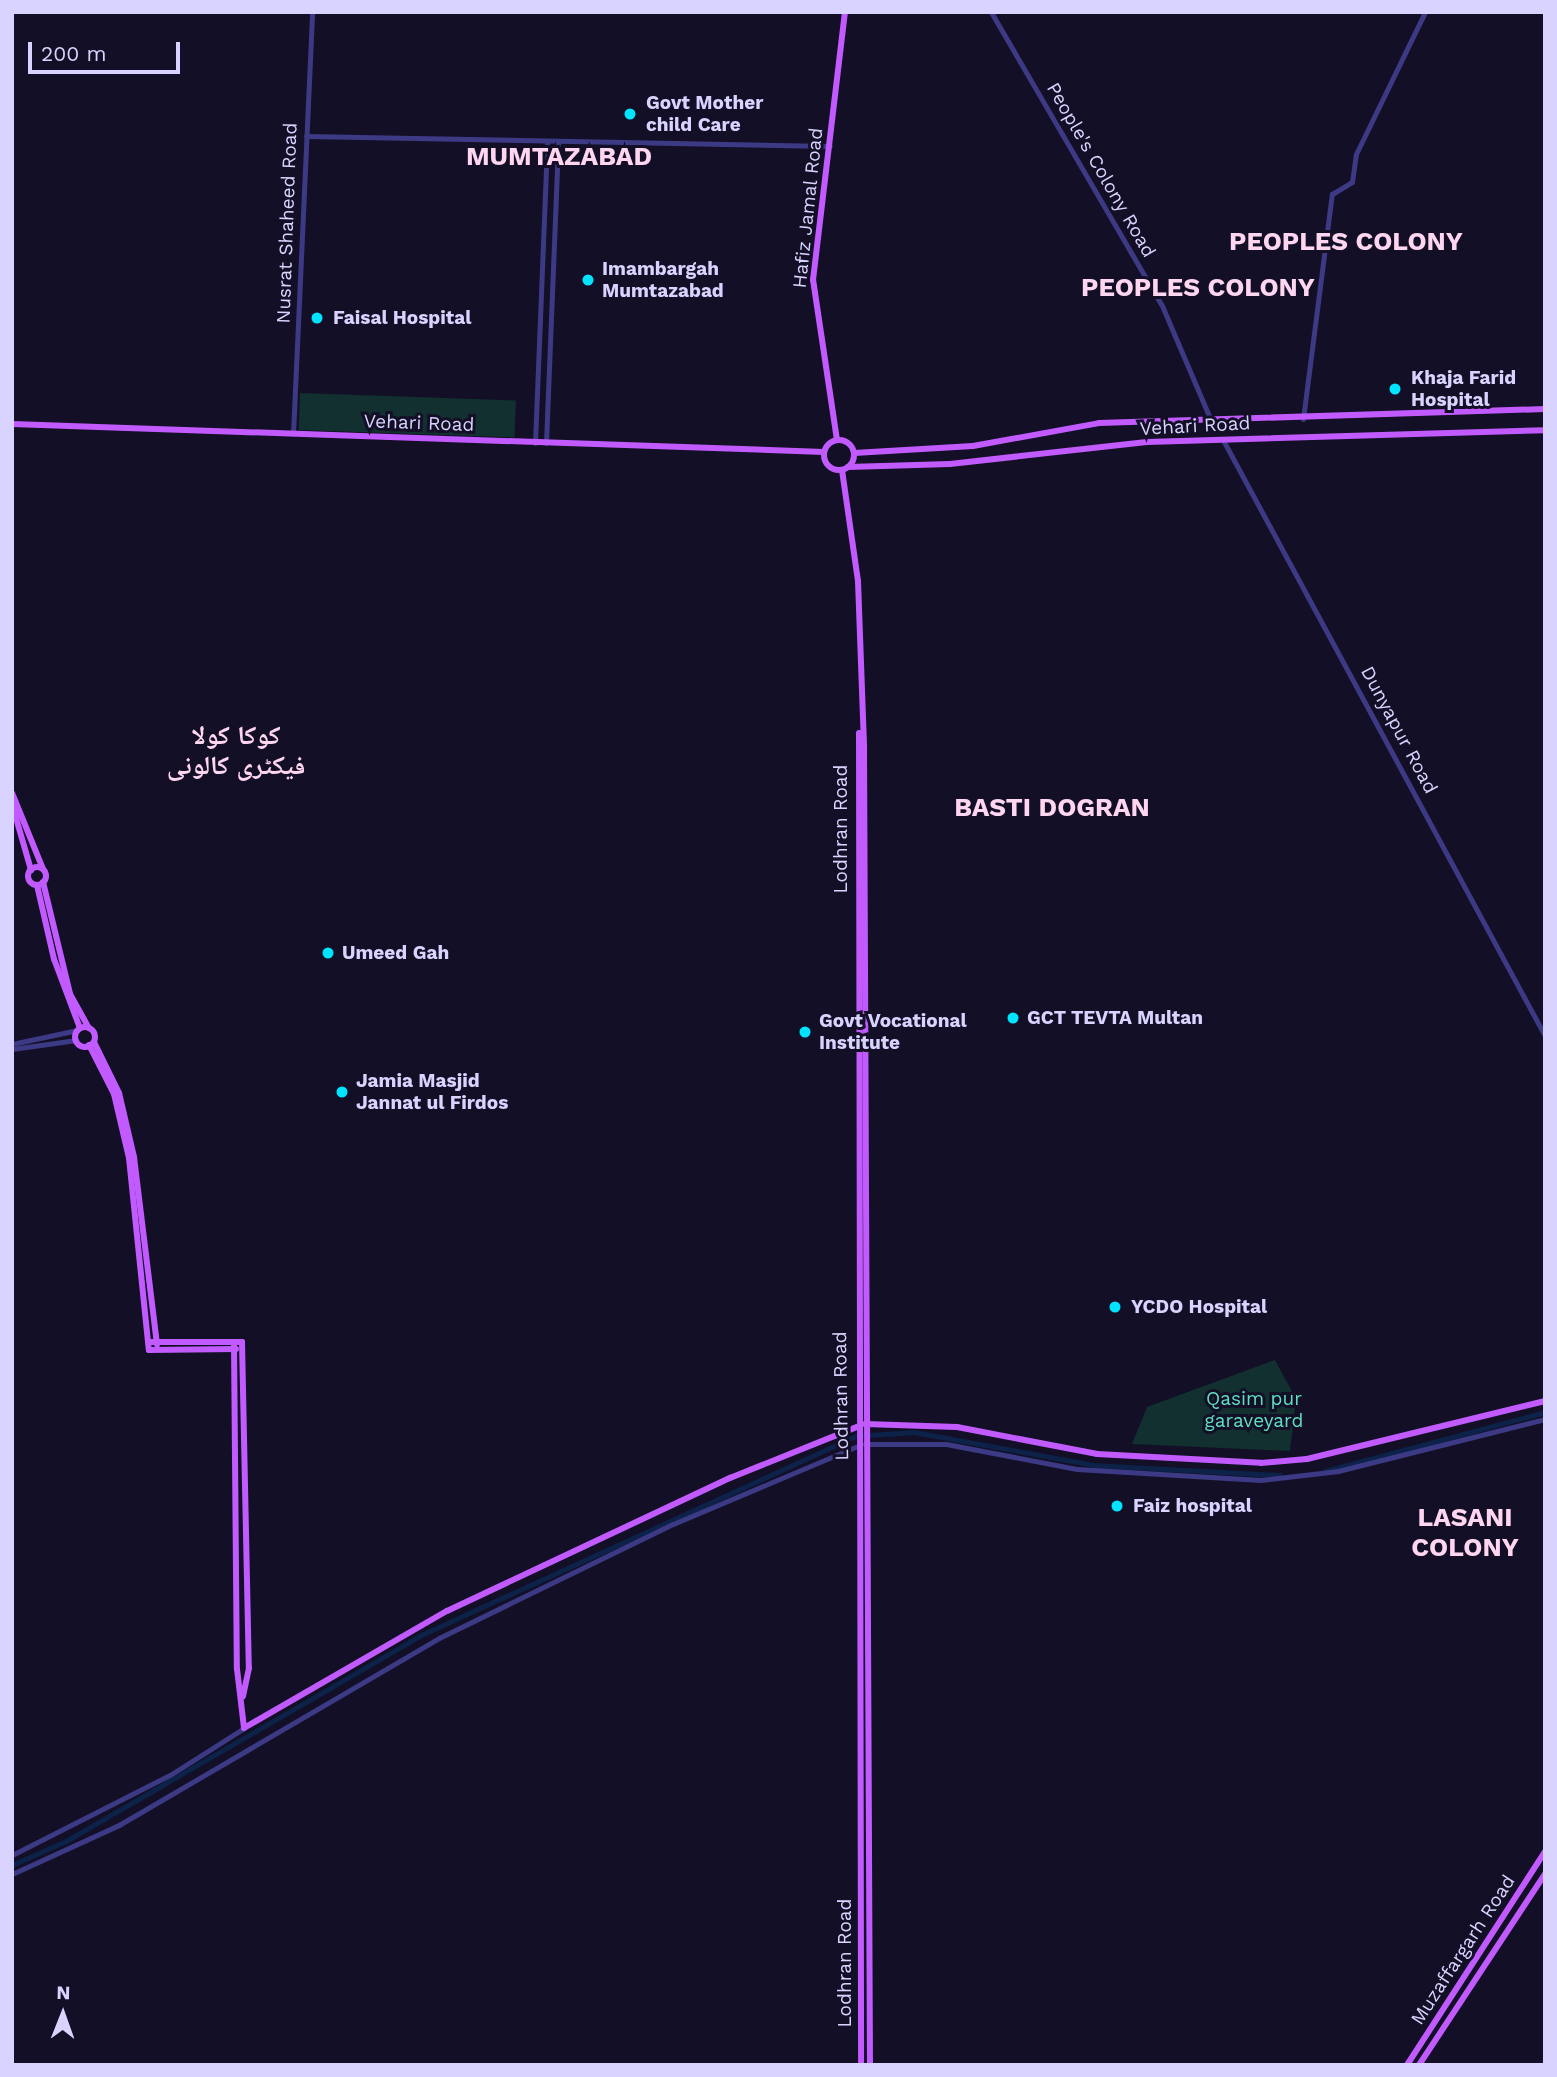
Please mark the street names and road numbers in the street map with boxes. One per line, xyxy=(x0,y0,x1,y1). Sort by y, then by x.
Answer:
street label: People's Colony Road xyxy=(1041,78,1161,262)
street label: Nusrat Shaheed Road xyxy=(272,122,302,324)
street label: Hafiz Jamal Road xyxy=(788,126,828,290)
street label: Vehari Road xyxy=(363,410,475,436)
street label: Vehari Road xyxy=(1139,412,1251,440)
street label: Dunyapur Road xyxy=(1356,662,1442,798)
street label: Lodhran Road xyxy=(830,764,852,894)
street label: Lodhran Road xyxy=(828,1331,854,1461)
street label: Muzaffargarh Road xyxy=(1406,1871,1520,2029)
street label: Lodhran Road xyxy=(834,1898,856,2028)

